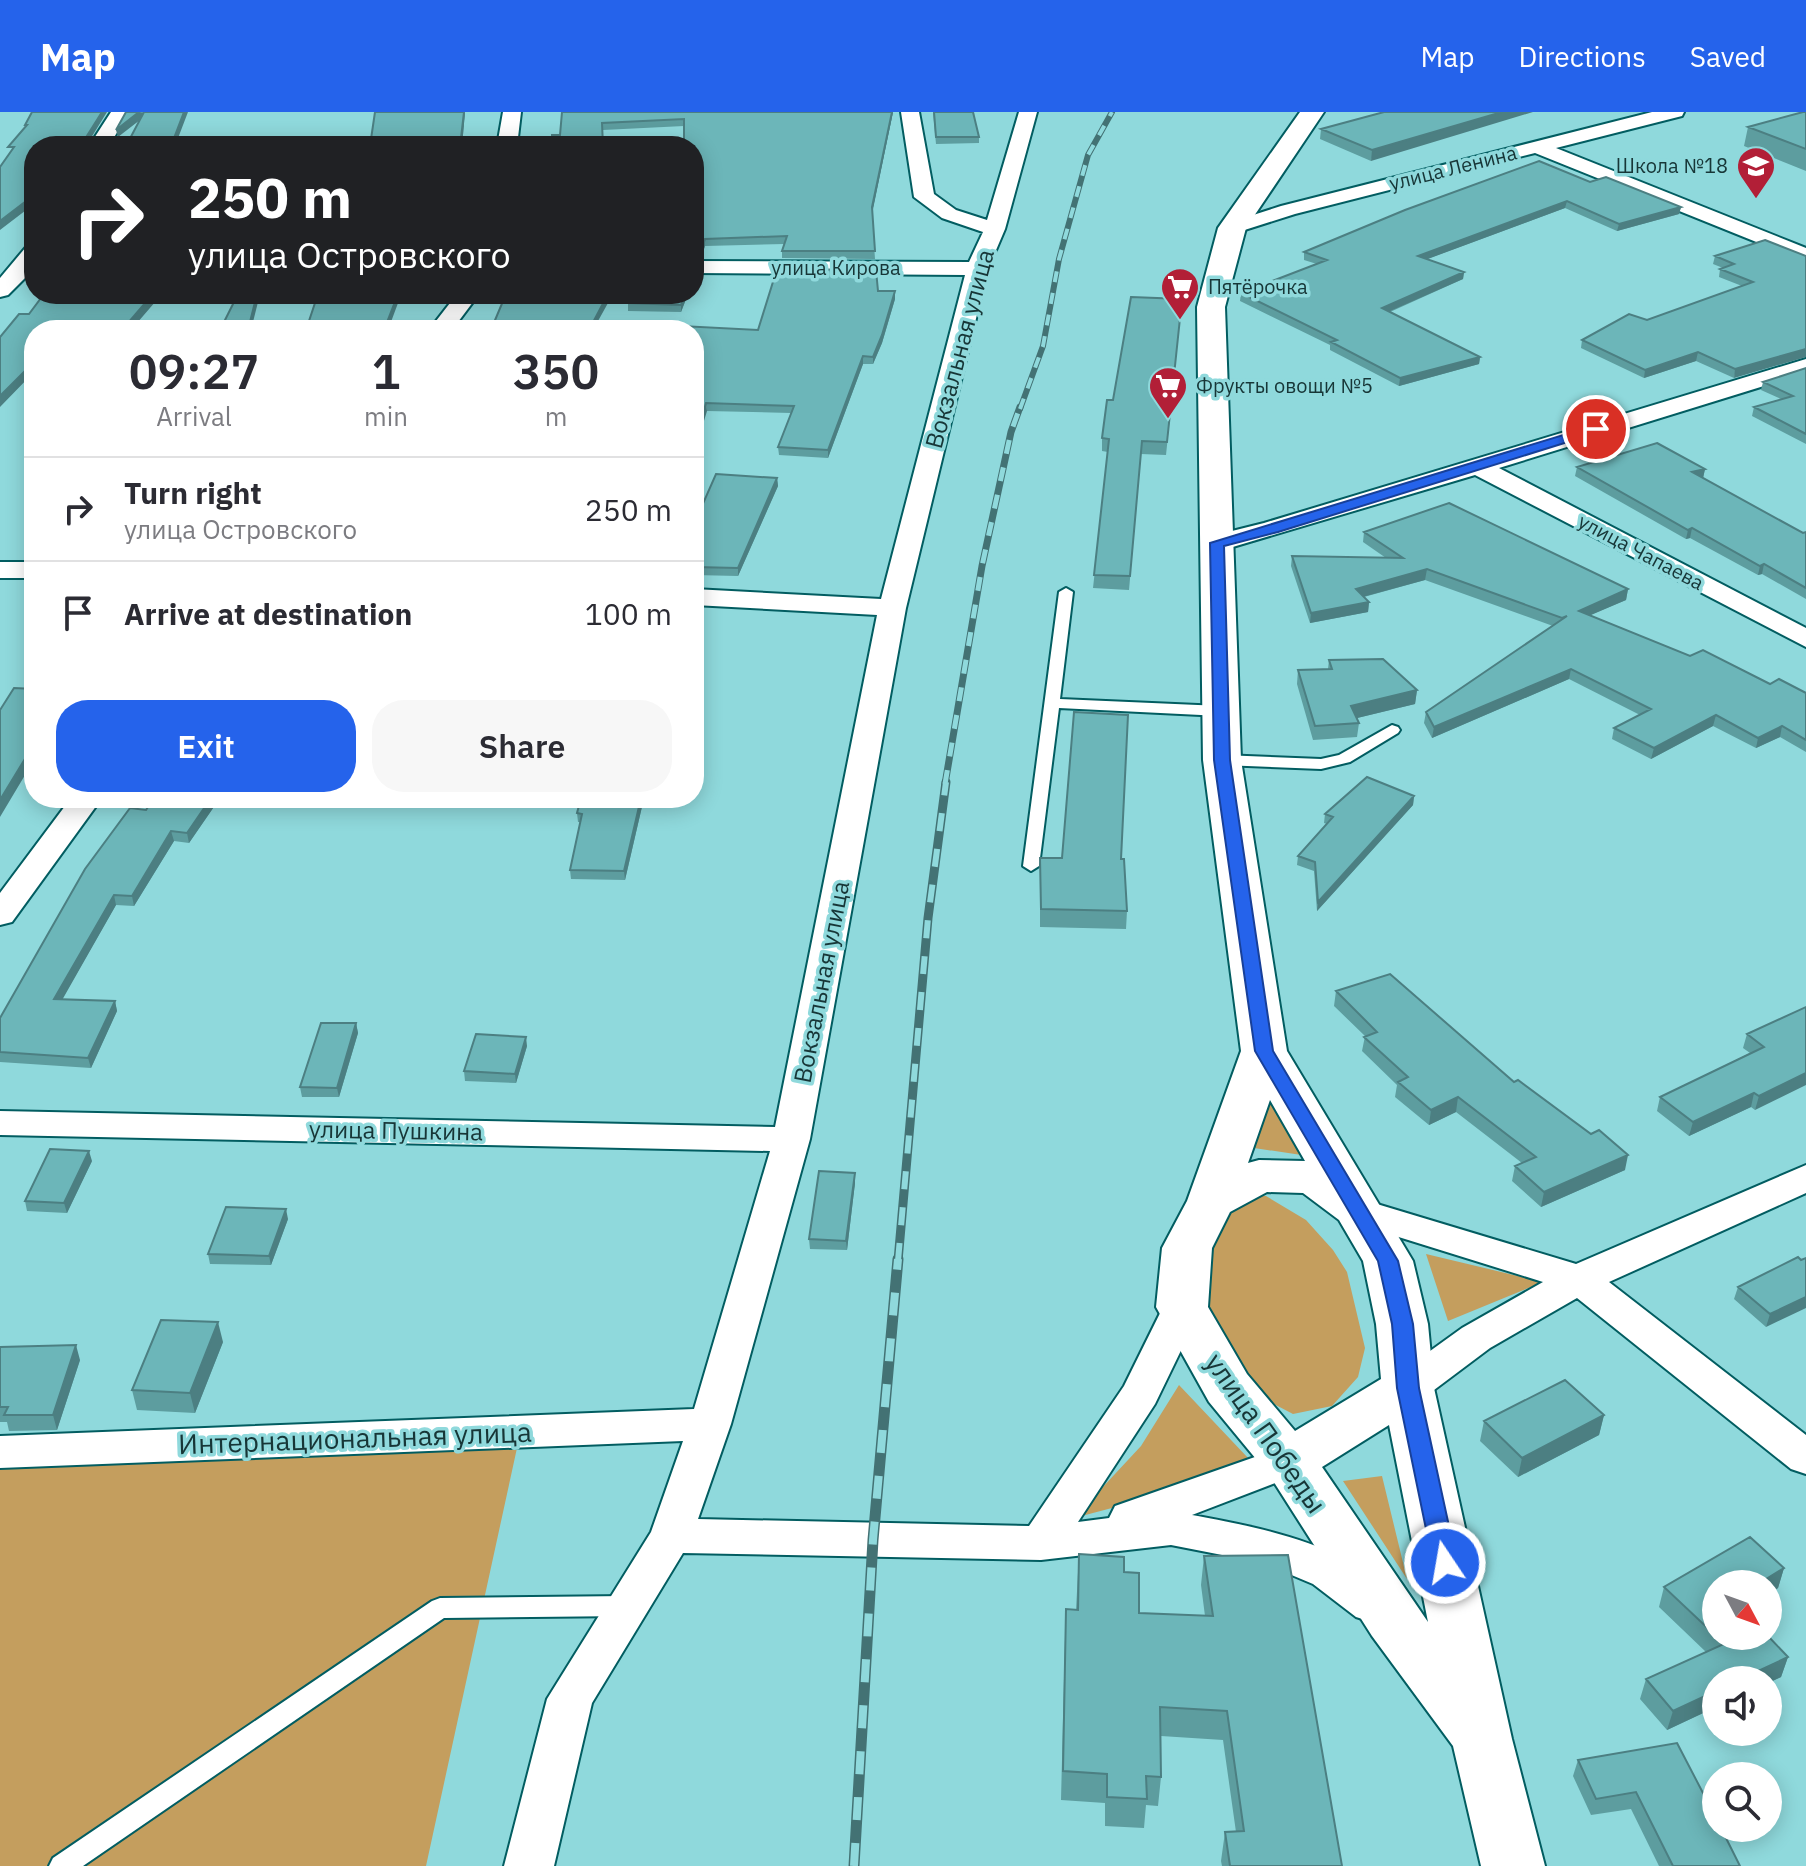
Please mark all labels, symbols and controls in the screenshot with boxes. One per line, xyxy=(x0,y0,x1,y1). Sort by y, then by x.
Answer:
text: Map xyxy=(40,32,116,81)
text: Map xyxy=(1420,38,1474,75)
text: Directions xyxy=(1518,38,1646,75)
text: Saved xyxy=(1690,38,1766,75)
street label: улица Ленина xyxy=(1386,139,1520,196)
school or university icon: Школа №18 xyxy=(1735,145,1777,200)
place label: Школа №18 xyxy=(1616,152,1728,179)
text: 250 m xyxy=(188,161,352,233)
icon: right xyxy=(56,168,160,272)
text: улица Островского xyxy=(188,231,511,278)
street label: Вокзальная улица xyxy=(917,245,1001,452)
street label: улица Кирова xyxy=(771,254,901,281)
supermarket icon: Пятёрочка xyxy=(1159,266,1201,321)
place label: Пятёрочка xyxy=(1208,273,1308,300)
text: 09:27 xyxy=(129,340,259,402)
text: 1 xyxy=(372,340,400,402)
text: 350 xyxy=(513,340,599,402)
supermarket icon: Фрукты овощи №5 xyxy=(1147,365,1189,420)
place label: Фрукты овощи №5 xyxy=(1196,372,1373,399)
pin xyxy=(1562,395,1630,463)
text: Arrival xyxy=(156,399,232,433)
text: min xyxy=(364,399,408,433)
text: m xyxy=(545,399,567,433)
icon: arrive xyxy=(1574,407,1618,451)
text: Turn right xyxy=(124,473,262,512)
icon: right xyxy=(56,487,100,531)
text: 250 m xyxy=(585,490,672,529)
street label: улица Чапаева xyxy=(1574,507,1709,596)
text: улица Островского xyxy=(124,512,357,546)
icon: arrive xyxy=(56,591,100,635)
text: Arrive at destination xyxy=(124,594,412,633)
text: 100 m xyxy=(585,594,672,633)
button: Exit xyxy=(56,700,356,792)
button: Share xyxy=(372,700,672,792)
street label: Вокзальная улица xyxy=(786,878,856,1085)
street label: улица Пушкина xyxy=(309,1112,484,1148)
street label: улица Победы xyxy=(1197,1345,1335,1520)
street label: Интернациональная улица xyxy=(178,1413,532,1462)
position arrow xyxy=(1403,1521,1487,1605)
north arrow xyxy=(1702,1570,1782,1650)
map controls xyxy=(1702,1570,1782,1842)
button: sound xyxy=(1702,1666,1782,1746)
button: search xyxy=(1702,1762,1782,1842)

